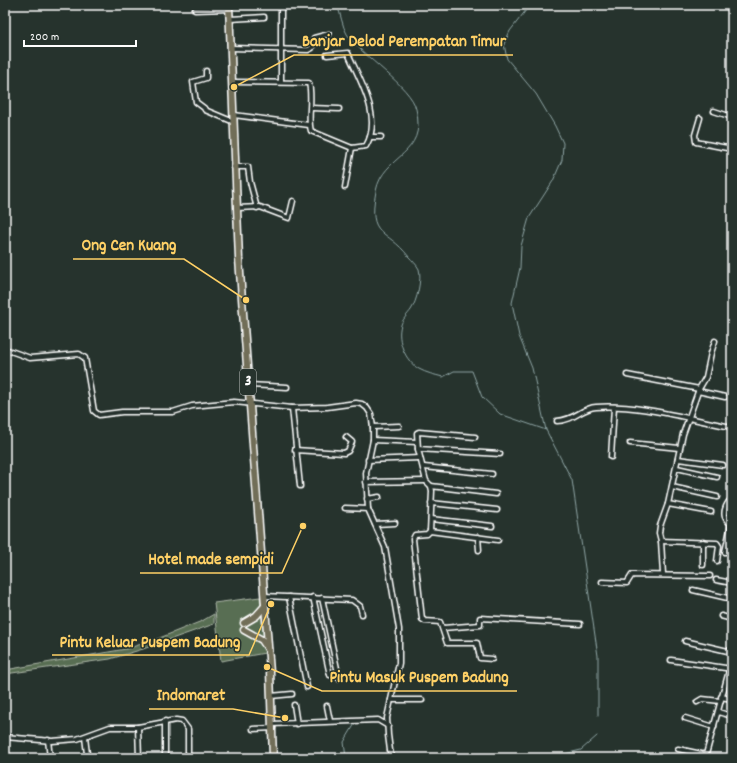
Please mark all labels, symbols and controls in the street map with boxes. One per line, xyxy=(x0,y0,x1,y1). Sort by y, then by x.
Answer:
scale bar xyxy=(24,22,136,48)
callout: Banjar Delod Perempatan Timur xyxy=(294,26,513,55)
text: 200 m xyxy=(30,29,59,46)
text: Banjar Delod Perempatan Timur xyxy=(302,31,507,55)
callout: Ong Cen Kuang xyxy=(73,230,184,259)
text: Ong Cen Kuang xyxy=(81,235,177,259)
road number: 3 xyxy=(240,369,256,395)
callout: Hotel made sempidi xyxy=(140,544,282,573)
text: Hotel made sempidi xyxy=(148,549,275,573)
callout: Pintu Keluar Puspem Badung xyxy=(52,626,249,655)
text: Pintu Keluar Puspem Badung xyxy=(60,632,240,656)
callout: Pintu Masuk Puspem Badung xyxy=(322,662,517,691)
text: Pintu Masuk Puspem Badung xyxy=(329,667,509,691)
callout: Indomaret xyxy=(149,680,233,709)
text: Indomaret xyxy=(157,685,226,709)

